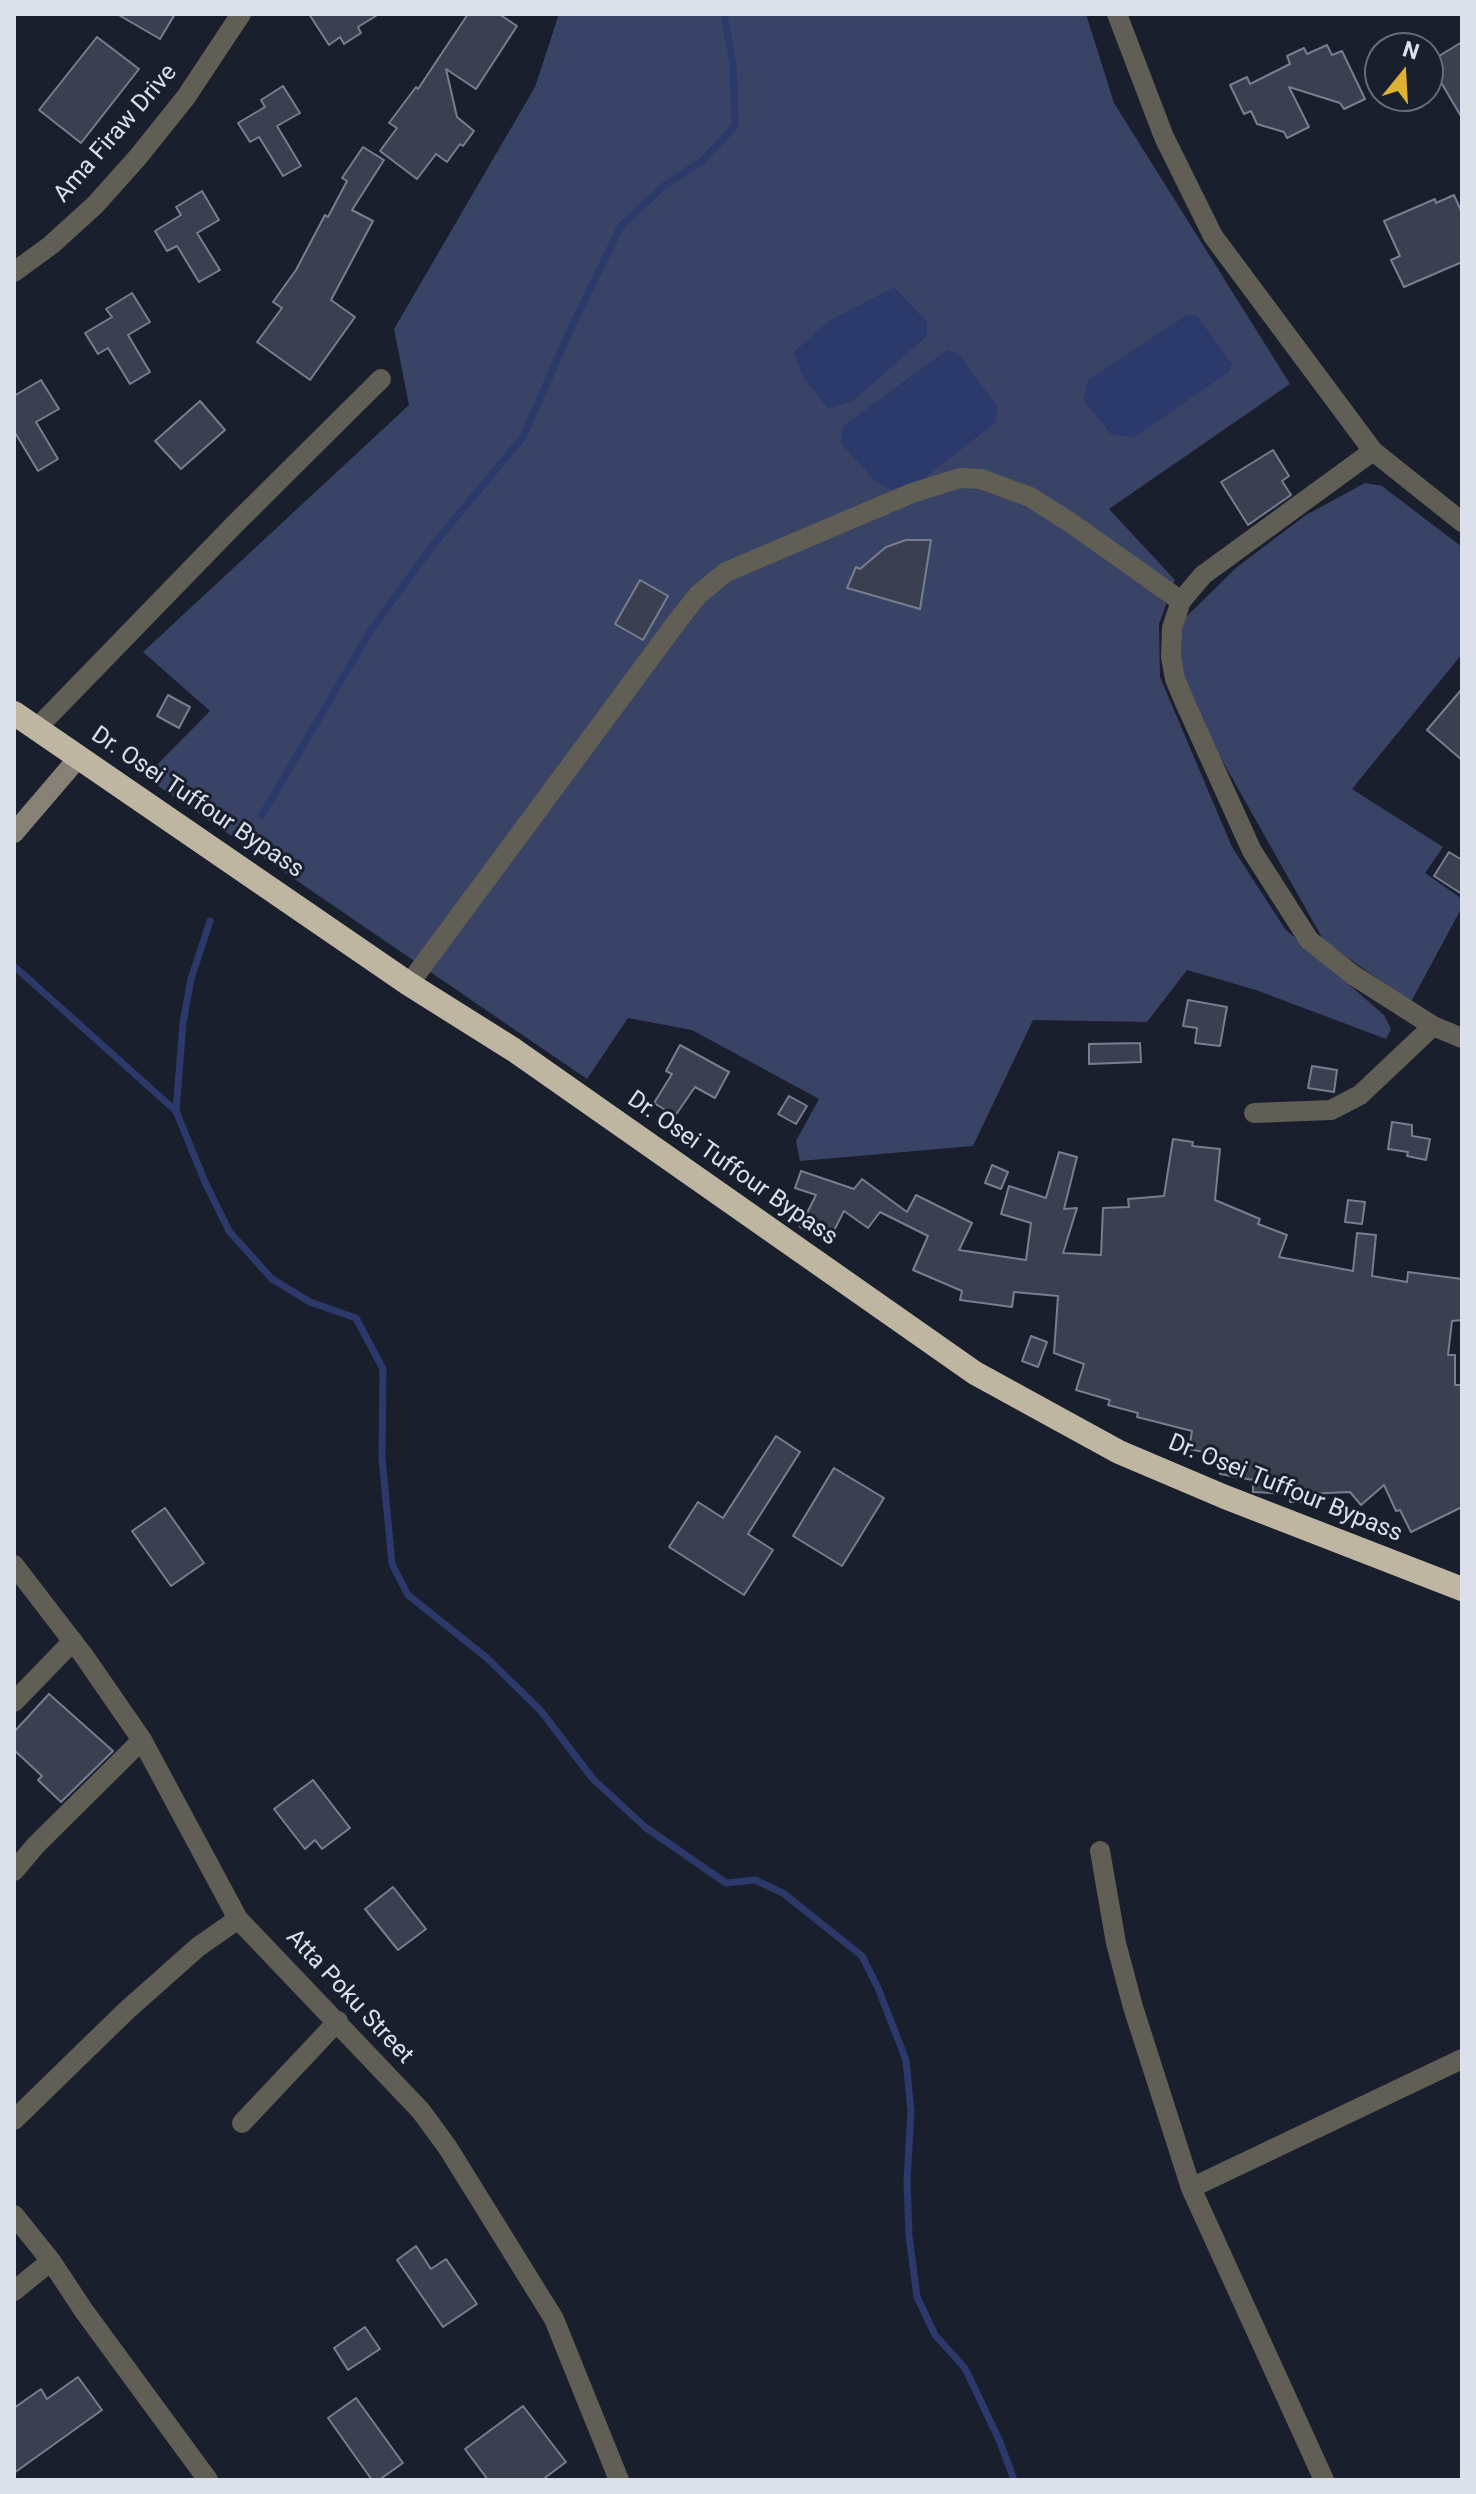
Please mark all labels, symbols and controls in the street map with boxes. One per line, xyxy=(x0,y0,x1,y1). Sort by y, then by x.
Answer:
north arrow xyxy=(1364,32,1444,112)
text: N xyxy=(1400,36,1422,65)
street label: Ama Firaw Drive xyxy=(48,59,184,209)
street label: Dr. Osei Tuffour Bypass xyxy=(85,721,309,885)
street label: Dr. Osei Tuffour Bypass xyxy=(621,1086,843,1252)
street label: Dr. Osei Tuffour Bypass xyxy=(1164,1429,1406,1549)
street label: Atta Poku Street xyxy=(279,1924,419,2070)

